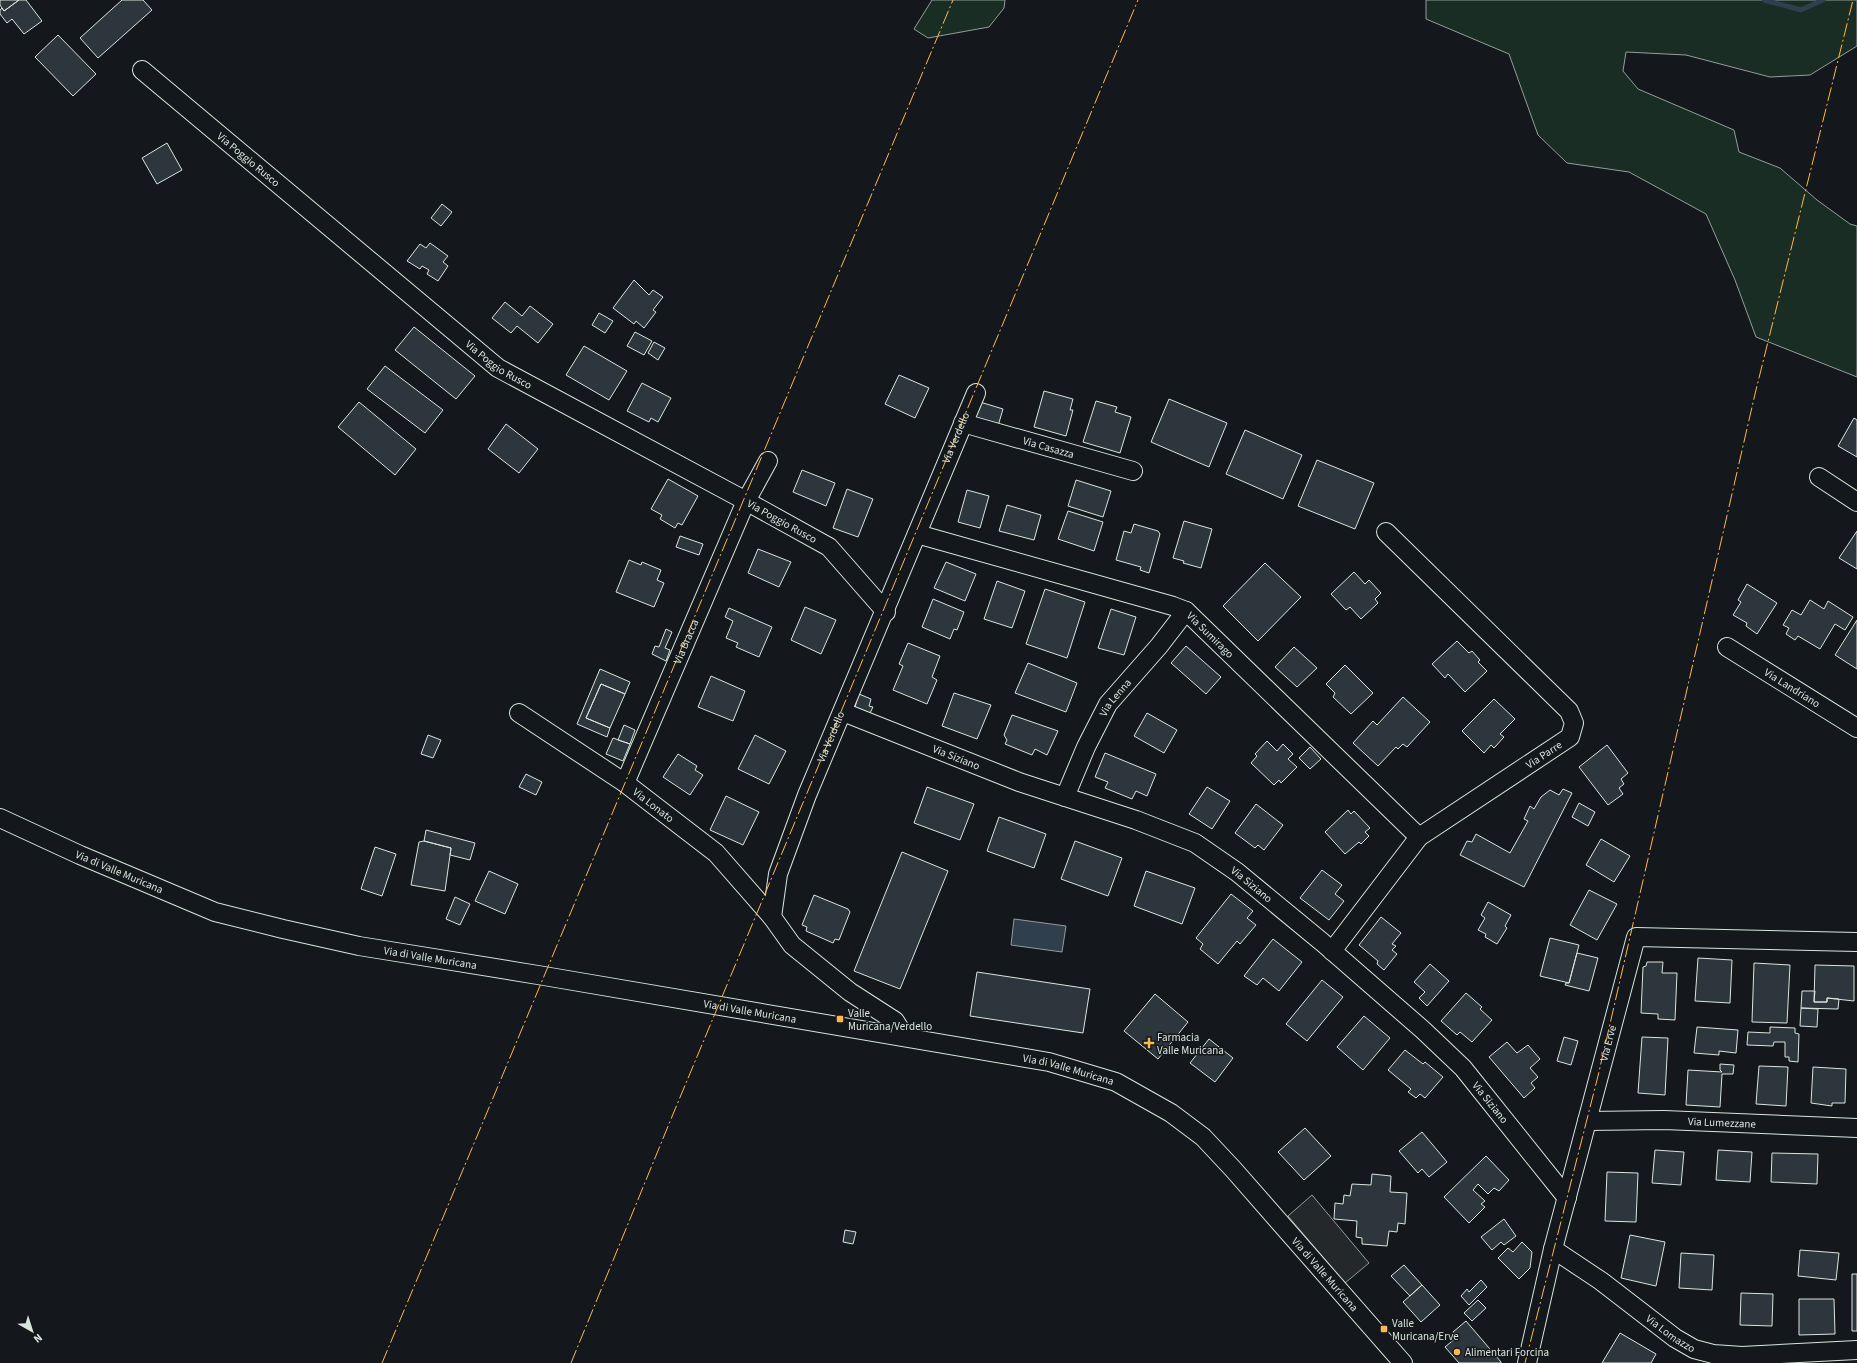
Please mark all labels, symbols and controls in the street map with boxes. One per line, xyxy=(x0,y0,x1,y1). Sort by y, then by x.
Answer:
street label: Via Poggio Rusco xyxy=(214,129,283,190)
street label: Via Poggio Rusco xyxy=(462,337,535,392)
street label: Via Verdello xyxy=(938,410,973,465)
street label: Via Casazza xyxy=(1021,433,1076,462)
street label: Via Poggio Rusco xyxy=(745,496,820,546)
street label: Via Sumirago xyxy=(1184,608,1237,661)
street label: Via Bracca xyxy=(670,617,702,666)
street label: Via Landriano xyxy=(1762,665,1823,711)
street label: Via Lenna xyxy=(1096,675,1135,719)
street label: Via Verdello xyxy=(813,709,848,764)
street label: Via Parre xyxy=(1523,737,1565,772)
street label: Via Siziano xyxy=(931,741,982,773)
street label: Via Lonato xyxy=(630,784,677,826)
street label: Via di Valle Muricana xyxy=(73,846,166,897)
street label: Via Siziano xyxy=(1228,863,1276,906)
street label: Via di Valle Muricana xyxy=(383,943,478,973)
street label: Via di Valle Muricana xyxy=(702,996,798,1026)
place label: Valle Muricana/Verdello xyxy=(848,1006,932,1034)
marker: Valle Muricana/Verdello xyxy=(835,1014,845,1024)
street label: Via Erve xyxy=(1596,1023,1620,1063)
place label: Farmacia Valle Muricana xyxy=(1157,1030,1224,1058)
marker: Farmacia Valle Muricana xyxy=(1144,1038,1154,1048)
street label: Via di Valle Muricana xyxy=(1022,1050,1116,1089)
street label: Via Siziano xyxy=(1469,1078,1512,1126)
street label: Via Lumezzane xyxy=(1688,1113,1757,1131)
street label: Via di Valle Muricana xyxy=(1288,1234,1362,1314)
north arrow xyxy=(12,1311,52,1351)
street label: Via Lomazzo xyxy=(1643,1311,1698,1356)
place label: Valle Muricana/Erve xyxy=(1392,1316,1459,1344)
marker: Valle Muricana/Erve xyxy=(1379,1324,1389,1334)
text: N xyxy=(30,1330,46,1347)
place label: Alimentari Forcina xyxy=(1465,1345,1549,1360)
marker: Alimentari Forcina xyxy=(1452,1347,1462,1357)

